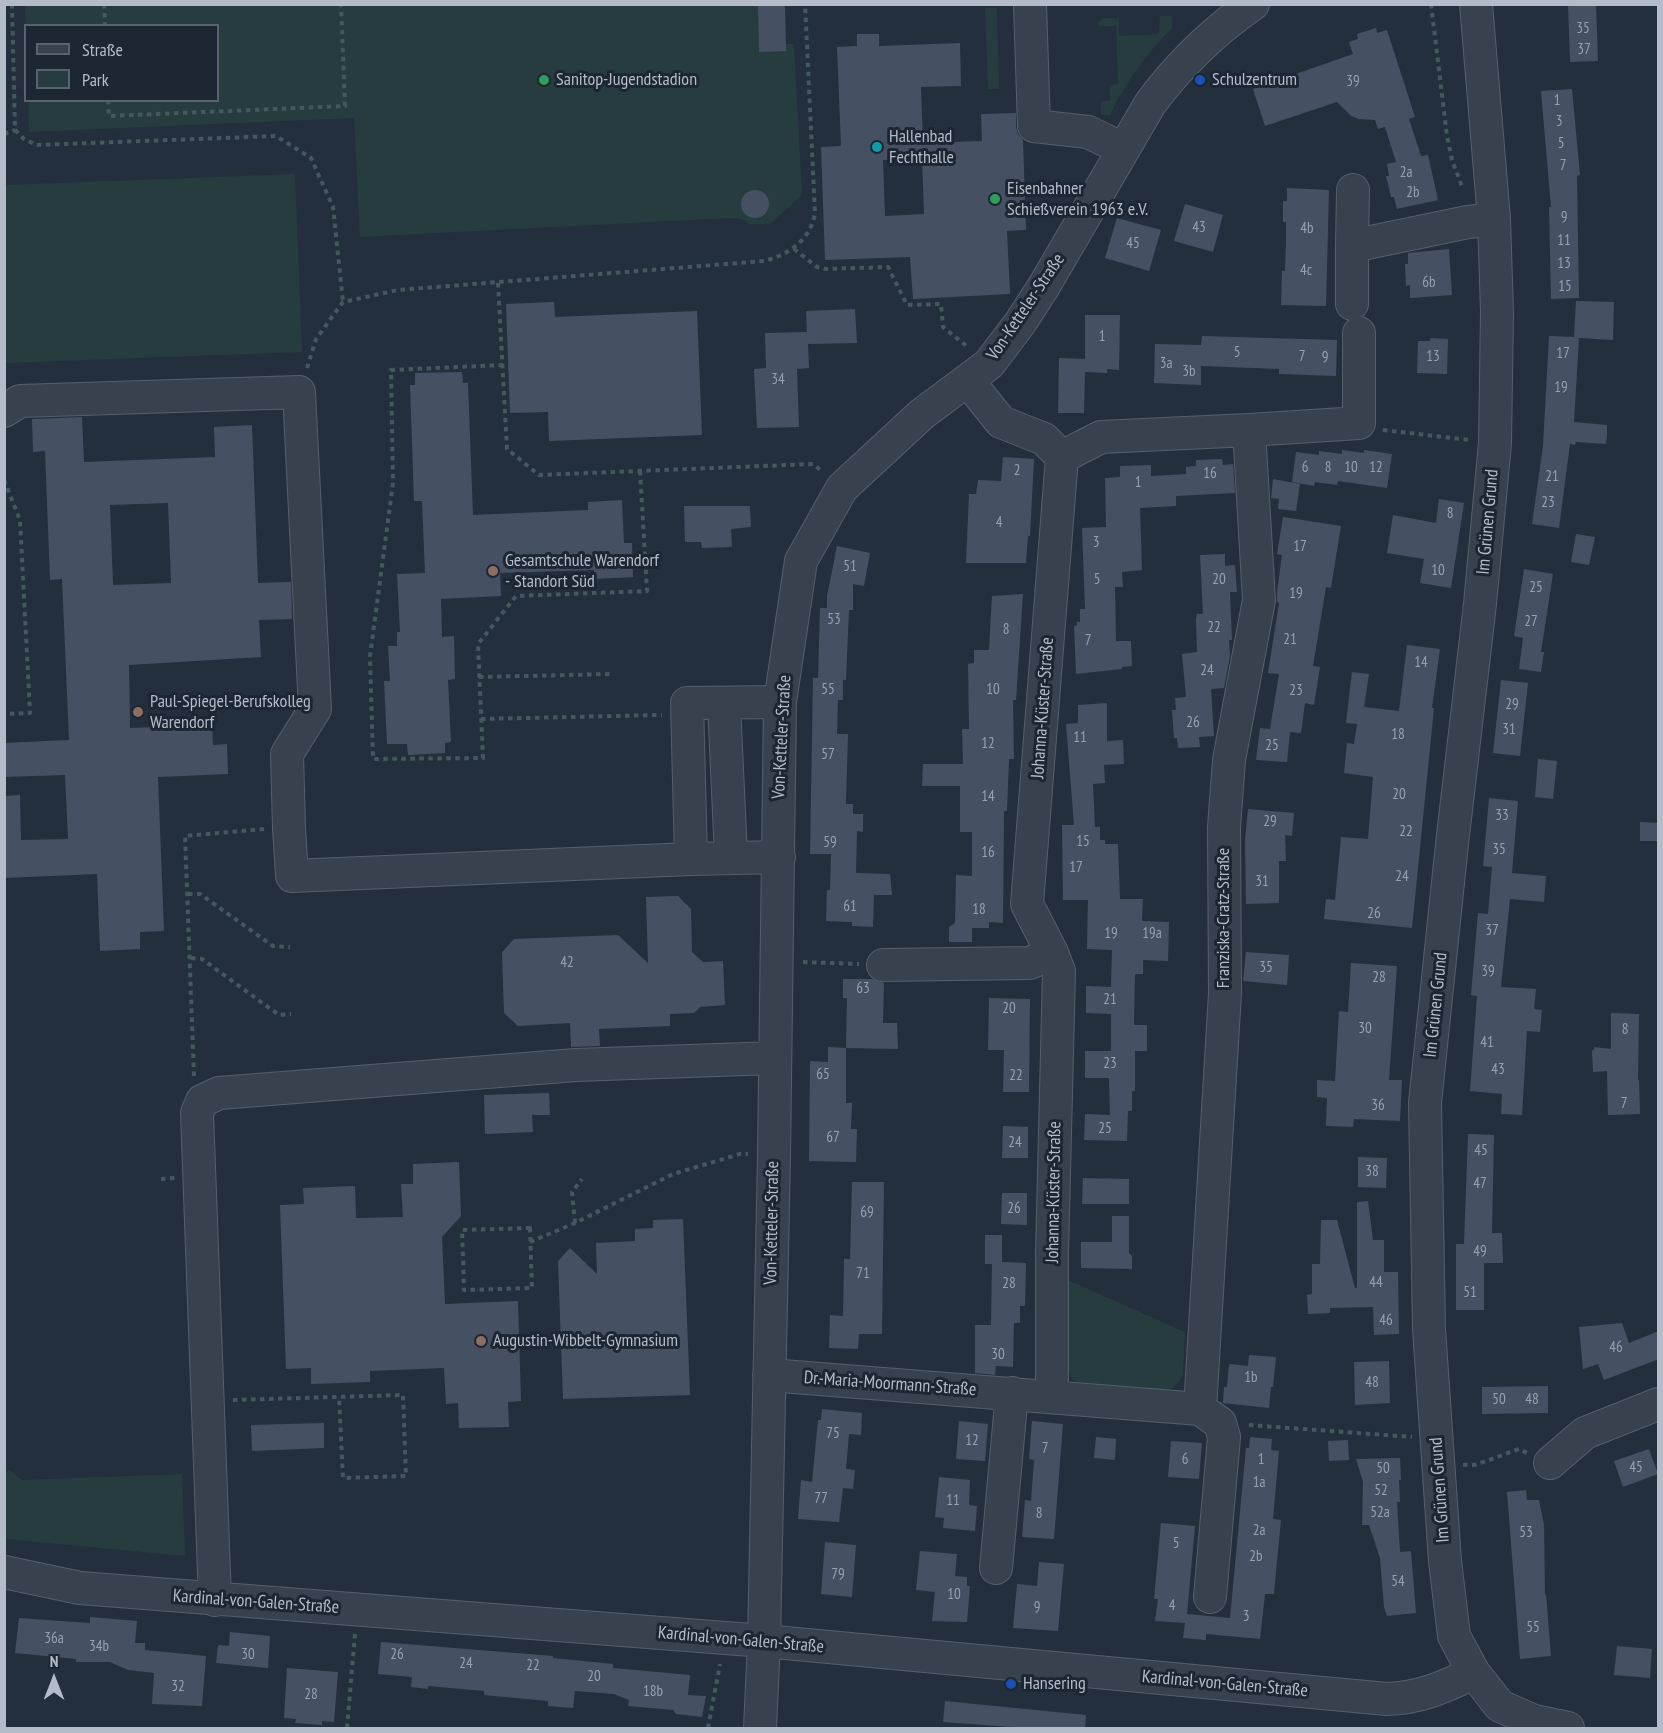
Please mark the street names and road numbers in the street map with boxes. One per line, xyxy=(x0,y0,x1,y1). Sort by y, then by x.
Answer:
street label: Von-Ketteler-Straße xyxy=(982,250,1070,364)
street label: Im Grünen Grund xyxy=(1473,468,1503,576)
street label: Johanna-Küster-Straße xyxy=(1027,637,1059,779)
street label: Von-Ketteler-Straße xyxy=(768,675,796,799)
street label: Franziska-Cratz-Straße xyxy=(1213,848,1235,988)
street label: Im Grünen Grund xyxy=(1420,951,1452,1059)
street label: Johanna-Küster-Straße xyxy=(1042,1121,1066,1263)
street label: Von-Ketteler-Straße xyxy=(760,1161,784,1285)
street label: Dr.-Maria-Moormann-Straße xyxy=(803,1367,977,1401)
street label: Im Grünen Grund xyxy=(1426,1437,1454,1543)
street label: Kardinal-von-Galen-Straße xyxy=(172,1585,340,1619)
street label: Kardinal-von-Galen-Straße xyxy=(657,1622,825,1658)
street label: Kardinal-von-Galen-Straße xyxy=(1141,1666,1309,1702)

